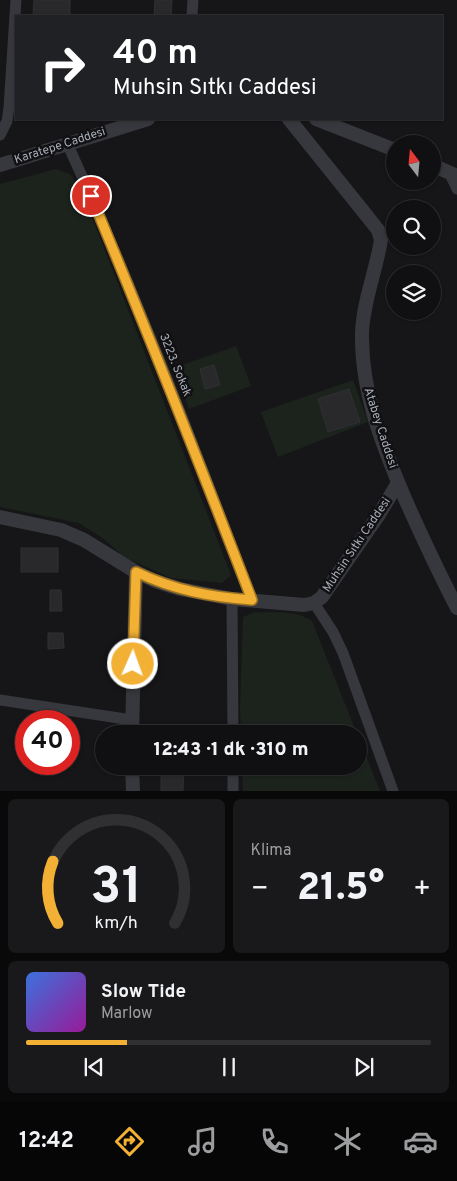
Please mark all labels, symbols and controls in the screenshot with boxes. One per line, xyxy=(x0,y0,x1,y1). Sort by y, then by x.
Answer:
text: 40 m xyxy=(113,32,198,76)
icon: right xyxy=(30,35,95,100)
text: Muhsin Sıtkı Caddesi xyxy=(113,75,317,102)
street label: Karatepe Caddesi xyxy=(12,124,108,168)
north arrow xyxy=(386,135,441,190)
map controls xyxy=(386,135,441,320)
pin xyxy=(70,175,112,217)
icon: arrive xyxy=(77,182,105,210)
button: search xyxy=(386,200,441,255)
button: layers xyxy=(386,265,441,320)
street label: 3223. Sokak xyxy=(155,331,195,399)
street label: Atabey Caddesi xyxy=(359,386,401,470)
street label: Muhsin Sıtkı Caddesi xyxy=(319,495,395,595)
position arrow xyxy=(106,637,158,689)
speed limit sign: 40 xyxy=(15,710,80,775)
text: 12:43 · 1 dk · 310 m xyxy=(153,738,309,762)
text: Klima xyxy=(251,841,291,861)
text: 31 xyxy=(90,856,142,922)
text: 21.5° xyxy=(297,865,385,914)
text: − xyxy=(251,872,269,908)
text: + xyxy=(413,872,431,908)
text: km/h xyxy=(95,912,138,935)
text: Slow Tide xyxy=(101,980,186,1004)
text: Marlow xyxy=(101,1004,153,1024)
icon: previous xyxy=(80,1053,108,1081)
icon: pause xyxy=(215,1053,243,1081)
icon: next xyxy=(350,1053,378,1081)
icon: directions xyxy=(112,1124,147,1159)
icon: music xyxy=(185,1124,220,1159)
icon: phone xyxy=(257,1124,292,1159)
icon: climate xyxy=(330,1124,365,1159)
icon: car xyxy=(403,1124,438,1159)
text: 12:42 xyxy=(19,1128,74,1155)

